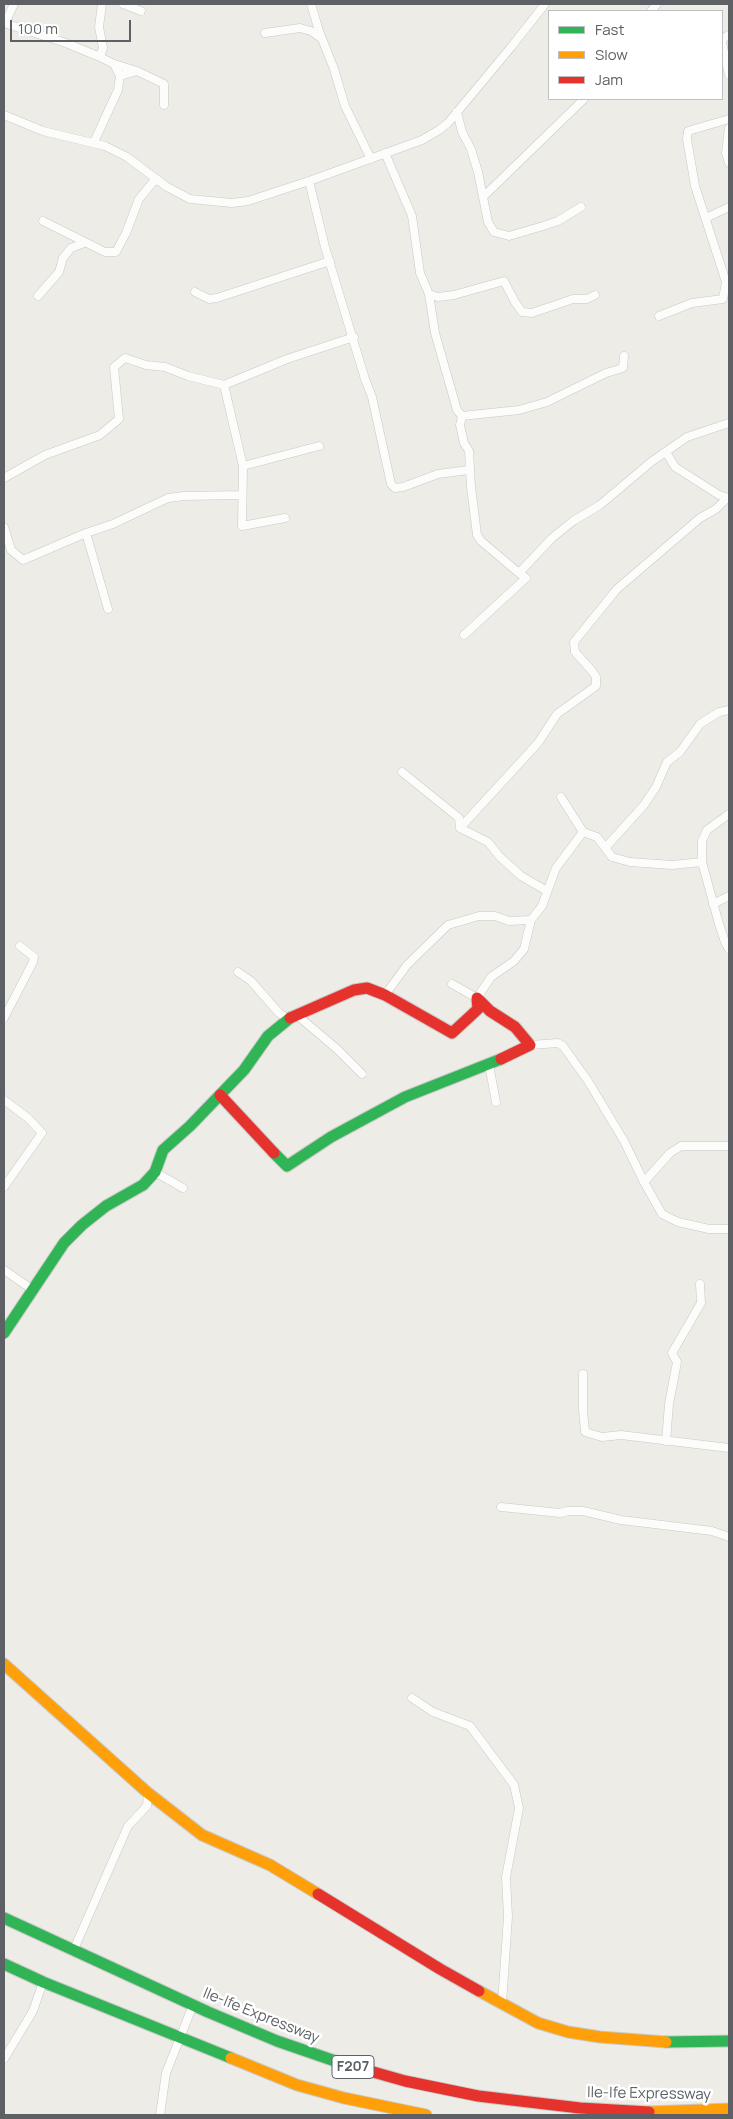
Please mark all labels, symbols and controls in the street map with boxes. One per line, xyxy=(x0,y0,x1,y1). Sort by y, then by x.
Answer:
scale bar xyxy=(12,10,134,42)
legend xyxy=(548,10,723,100)
text: 100 m xyxy=(18,18,58,39)
text: Fast xyxy=(595,19,624,40)
text: Slow xyxy=(595,44,628,65)
text: Jam xyxy=(595,69,623,90)
street label: Ile-Ife Expressway xyxy=(200,1984,322,2048)
road number: F207 xyxy=(332,2056,374,2078)
street label: Ile-Ife Expressway xyxy=(587,2084,711,2104)

